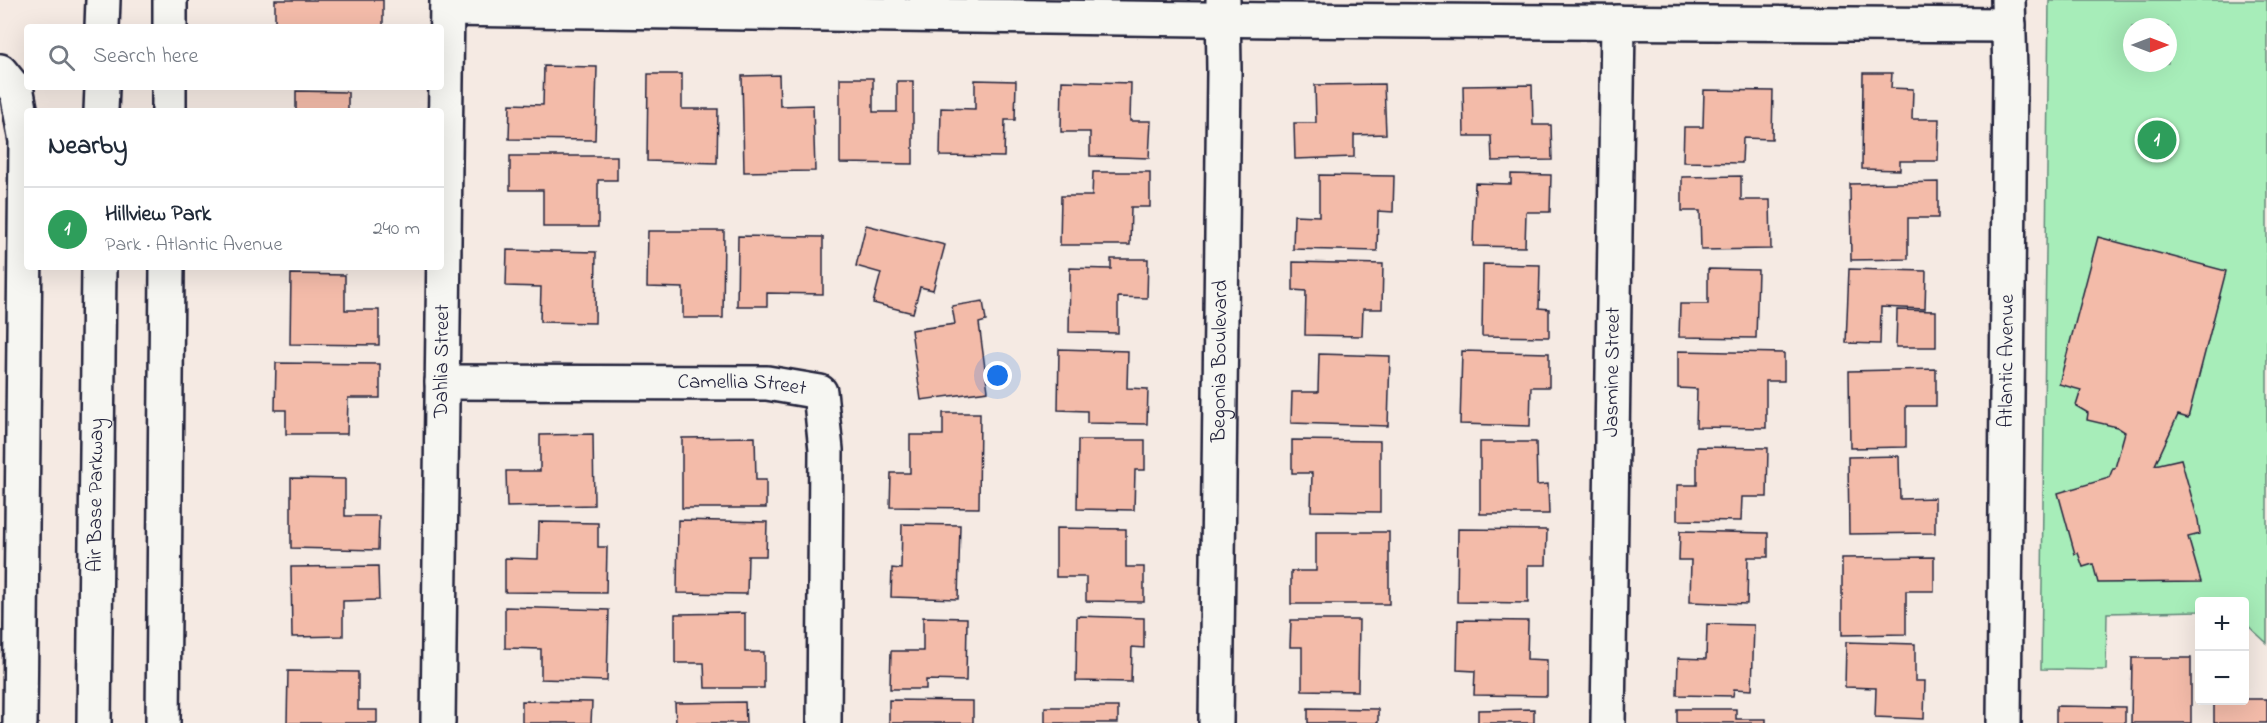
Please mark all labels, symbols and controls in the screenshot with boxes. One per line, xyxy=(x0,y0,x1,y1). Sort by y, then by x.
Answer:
north arrow xyxy=(2123,18,2177,72)
search box xyxy=(24,24,444,90)
icon: search xyxy=(45,41,78,74)
text: Search here xyxy=(93,41,198,73)
pin: 1 xyxy=(2138,118,2176,162)
text: Nearby xyxy=(48,128,127,166)
text: Hillview Park xyxy=(105,199,211,231)
text: 1 xyxy=(64,215,71,244)
text: 240 m xyxy=(373,215,420,244)
text: Park · Atlantic Avenue xyxy=(105,231,282,260)
street label: Begonia Boulevard xyxy=(1204,279,1237,443)
street label: Atlantic Avenue xyxy=(1992,294,2023,428)
street label: Dahlia Street xyxy=(427,304,458,419)
street label: Jasmine Street xyxy=(1597,307,1629,437)
your location xyxy=(983,361,1012,390)
street label: Camellia Street xyxy=(677,368,808,404)
street label: Air Base Parkway xyxy=(81,418,114,572)
map controls xyxy=(2195,597,2249,705)
button: + xyxy=(2195,597,2249,651)
button: − xyxy=(2195,651,2249,705)

